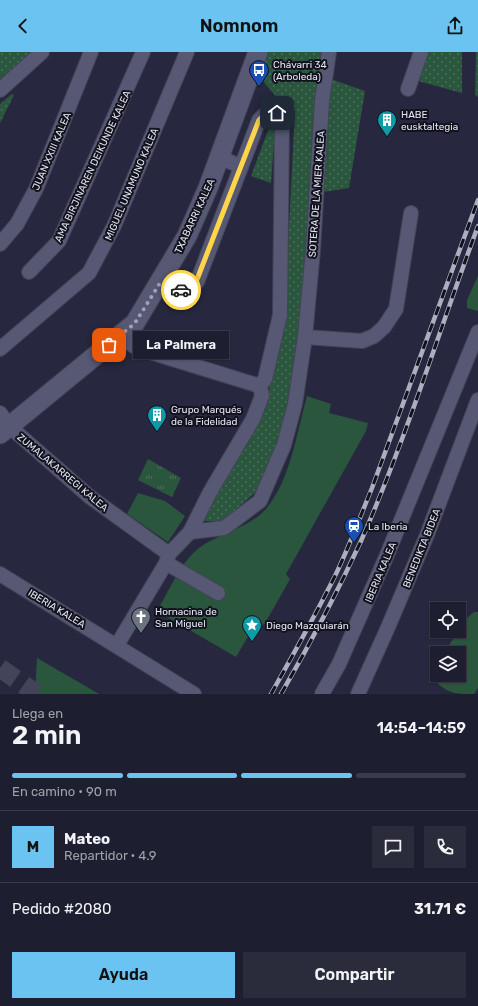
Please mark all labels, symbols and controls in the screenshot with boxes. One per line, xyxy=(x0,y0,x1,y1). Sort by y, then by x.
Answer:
icon: back xyxy=(12,15,34,37)
text: Nomnom xyxy=(200,15,278,37)
icon: share xyxy=(444,15,466,37)
bus stop icon: Chávarri 34 (Arboleda) xyxy=(248,59,270,87)
place label: Chávarri 34 (Arboleda) xyxy=(273,59,327,83)
street label: AMA BIRJINAREN DEIKUNDE KALEA xyxy=(52,88,134,244)
pin xyxy=(260,96,294,130)
icon: home xyxy=(266,102,288,124)
building icon: HABE eusktaltegia xyxy=(376,109,398,137)
place label: HABE eusktaltegia xyxy=(401,109,458,133)
street label: JUAN XXIII KALEA xyxy=(30,110,74,192)
street label: MIGUEL UNAMUNO KALEA xyxy=(103,126,161,243)
street label: SOTERA DE LA MIER KALEA xyxy=(307,130,327,258)
street label: TXABARRI KALEA xyxy=(172,177,218,256)
courier xyxy=(161,270,201,310)
icon: car xyxy=(170,279,192,301)
pin xyxy=(92,328,126,362)
callout: La Palmera xyxy=(133,331,229,359)
icon: bag xyxy=(98,334,120,356)
text: La Palmera xyxy=(146,337,216,352)
building icon: Grupo Marqués de la Fidelidad xyxy=(146,404,168,432)
place label: Grupo Marqués de la Fidelidad xyxy=(171,404,242,428)
street label: ZUMALAKARREGI KALEA xyxy=(15,431,110,514)
street label: BENEDIKTA BIDEA xyxy=(401,507,443,590)
station icon: La Iberia xyxy=(343,515,365,543)
place label: La Iberia xyxy=(368,521,408,533)
street label: IBERIA KALEA xyxy=(363,540,399,605)
street label: IBERIA KALEA xyxy=(26,587,88,631)
map controls xyxy=(430,602,466,682)
button: locate xyxy=(430,602,466,638)
church icon: Hornacina de San Miguel xyxy=(130,606,152,634)
place label: Hornacina de San Miguel xyxy=(155,606,217,630)
place icon: Diego Mazquiarán xyxy=(241,614,263,642)
place label: Diego Mazquiarán xyxy=(266,620,349,632)
button: layers xyxy=(430,646,466,682)
text: Llega en xyxy=(12,706,63,721)
text: 14:54–14:59 xyxy=(377,719,466,737)
text: 2 min xyxy=(12,720,81,751)
text: En camino · 90 m xyxy=(12,784,117,799)
button: chat xyxy=(372,826,414,868)
button: phone xyxy=(424,826,466,868)
text: Mateo xyxy=(64,830,110,848)
text: M xyxy=(27,838,39,856)
text: Repartidor · 4.9 xyxy=(64,848,157,863)
text: Pedido #2080 xyxy=(12,900,112,918)
text: 31.71 € xyxy=(414,900,466,918)
button: Ayuda xyxy=(12,952,235,998)
button: Compartir xyxy=(243,952,466,998)

